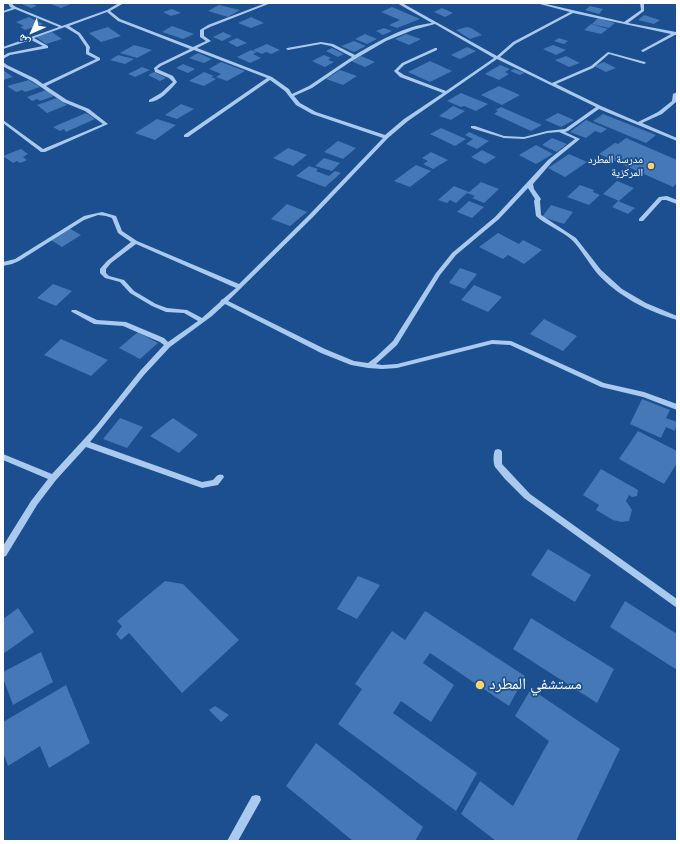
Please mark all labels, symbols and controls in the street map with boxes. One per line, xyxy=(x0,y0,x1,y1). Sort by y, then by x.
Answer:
north arrow xyxy=(12,12,52,52)
text: ش xyxy=(14,31,33,50)
place label: مدرسة المطرد المركزية xyxy=(588,153,643,179)
marker: مدرسة المطرد المركزية xyxy=(646,161,656,171)
place label: مستشفي المطرد xyxy=(489,675,582,695)
marker: مستشفي المطرد xyxy=(474,679,486,691)

